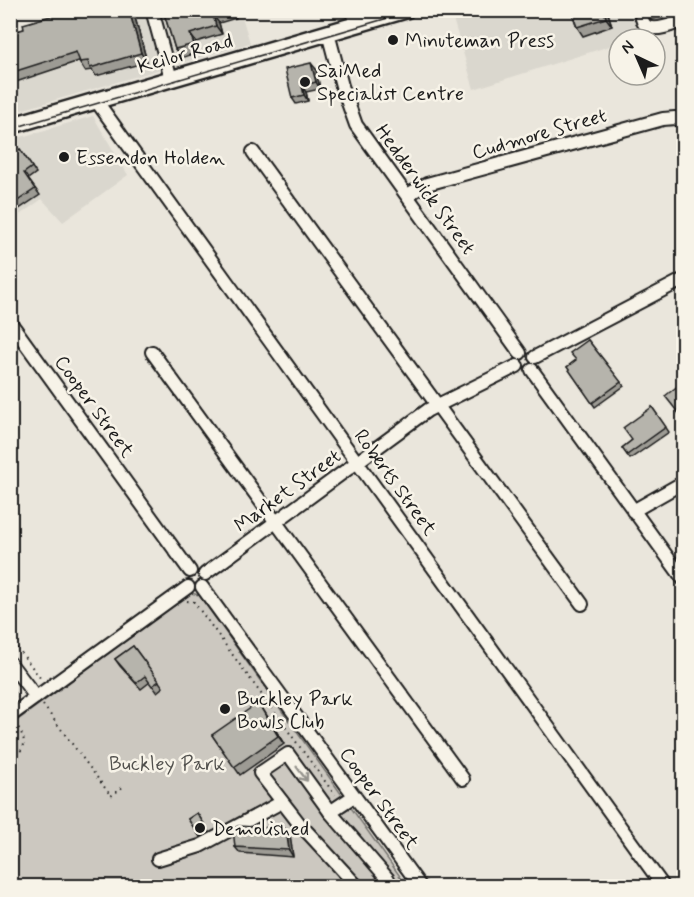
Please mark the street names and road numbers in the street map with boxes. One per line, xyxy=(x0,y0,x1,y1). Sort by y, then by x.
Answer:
street label: Keilor Road xyxy=(135,28,236,81)
street label: Cudmore Street xyxy=(469,102,610,167)
street label: Hedderwick Street xyxy=(368,119,481,261)
street label: Cooper Street xyxy=(47,350,140,464)
street label: Roberts Street xyxy=(347,424,443,542)
street label: Market Street xyxy=(229,443,347,539)
street label: Cooper Street xyxy=(332,742,425,856)

